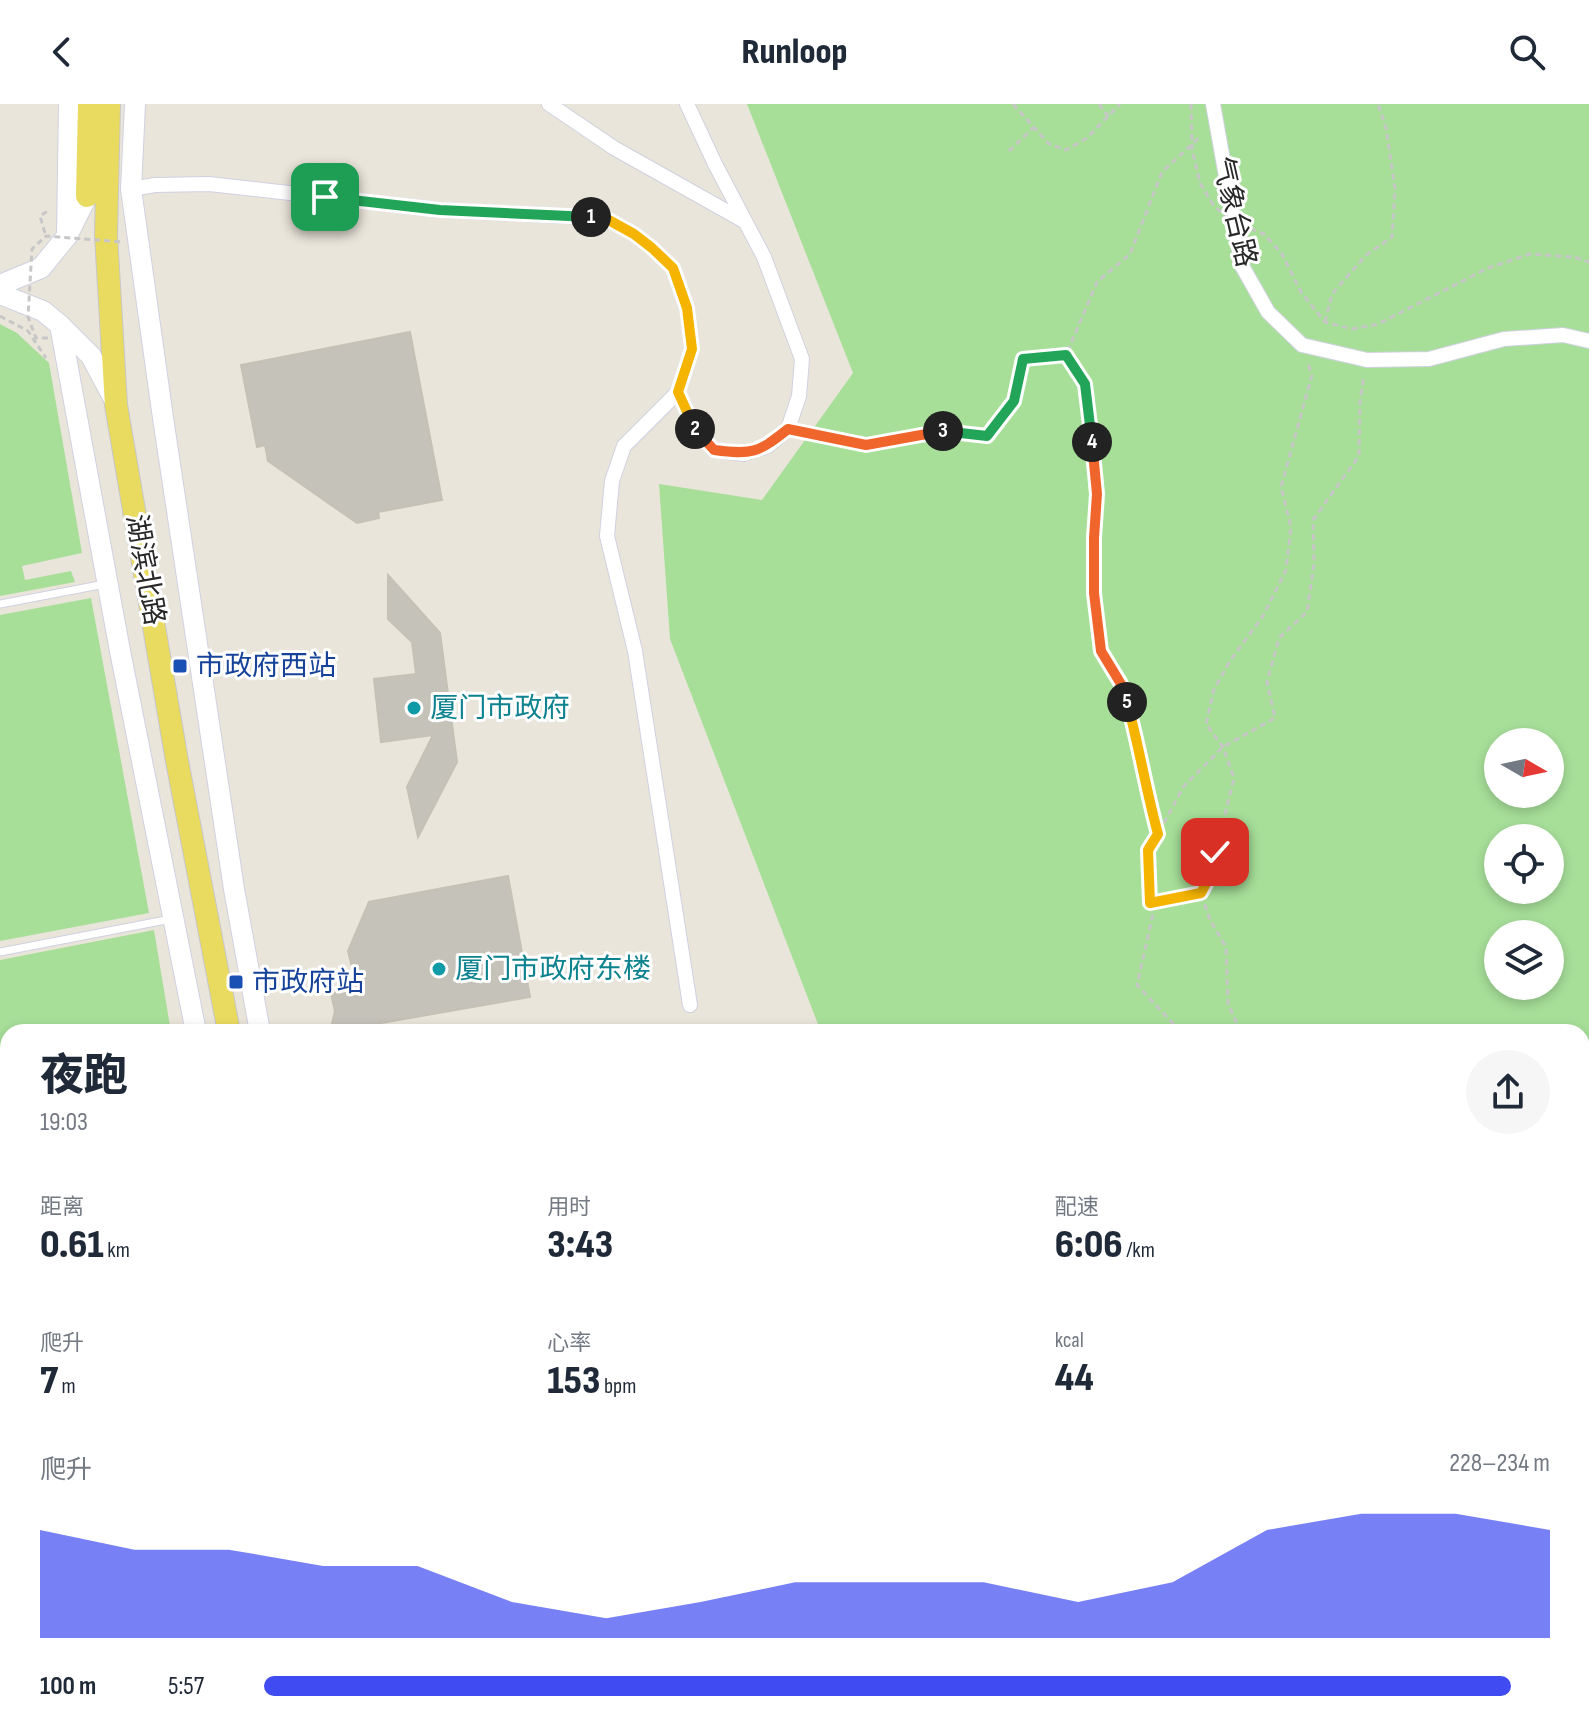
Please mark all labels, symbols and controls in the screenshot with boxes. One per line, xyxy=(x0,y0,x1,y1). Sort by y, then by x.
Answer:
icon: back xyxy=(40,30,84,74)
icon: search xyxy=(1505,30,1549,74)
text: Runloop xyxy=(742,31,847,74)
street label: 气象台路 xyxy=(1205,154,1263,270)
pin xyxy=(291,163,359,231)
icon: arrive xyxy=(303,175,347,219)
pin: 1 xyxy=(571,197,611,237)
text: 1 xyxy=(587,203,595,230)
pin: 2 xyxy=(675,409,715,449)
pin: 3 xyxy=(923,411,963,451)
text: 2 xyxy=(690,415,700,442)
text: 3 xyxy=(938,417,948,444)
pin: 4 xyxy=(1072,422,1112,462)
text: 4 xyxy=(1087,428,1097,455)
street label: 湖滨北路 xyxy=(119,512,171,628)
place label: 市政府西站 xyxy=(196,650,336,683)
marker: 市政府西站 xyxy=(171,657,189,675)
pin: 5 xyxy=(1107,682,1147,722)
text: 5 xyxy=(1122,688,1132,715)
place label: 厦门市政府 xyxy=(430,692,570,725)
marker: 厦门市政府 xyxy=(405,699,423,717)
north arrow xyxy=(1484,728,1564,808)
map controls xyxy=(1484,728,1564,1000)
pin xyxy=(1181,818,1249,886)
button: locate xyxy=(1484,824,1564,904)
icon: check xyxy=(1193,830,1237,874)
button: layers xyxy=(1484,920,1564,1000)
place label: 厦门市政府东楼 xyxy=(455,953,651,986)
marker: 厦门市政府东楼 xyxy=(430,960,448,978)
place label: 市政府站 xyxy=(252,966,364,999)
marker: 市政府站 xyxy=(227,973,245,991)
text: 夜跑 xyxy=(40,1050,128,1103)
button: share xyxy=(1466,1050,1550,1134)
text: 19:03 xyxy=(40,1107,88,1138)
text: 距离 xyxy=(40,1194,84,1221)
text: 用时 xyxy=(547,1194,591,1221)
text: 配速 xyxy=(1055,1194,1099,1221)
text: 0.61 xyxy=(40,1221,104,1269)
text: 3:43 xyxy=(547,1221,613,1269)
text: 6:06 xyxy=(1055,1221,1123,1269)
text: km xyxy=(104,1237,130,1264)
text: /km xyxy=(1123,1237,1155,1264)
text: kcal xyxy=(1055,1327,1084,1354)
text: 爬升 xyxy=(40,1330,84,1357)
text: 心率 xyxy=(547,1330,591,1357)
text: 44 xyxy=(1055,1354,1094,1402)
text: 7 xyxy=(40,1357,58,1405)
text: 153 xyxy=(547,1357,600,1405)
text: m xyxy=(58,1373,76,1400)
text: bpm xyxy=(600,1373,636,1400)
text: 228–234 m xyxy=(1449,1448,1550,1479)
text: 爬升 xyxy=(40,1455,92,1486)
text: 100 m xyxy=(40,1671,96,1702)
text: 5:57 xyxy=(168,1671,204,1702)

